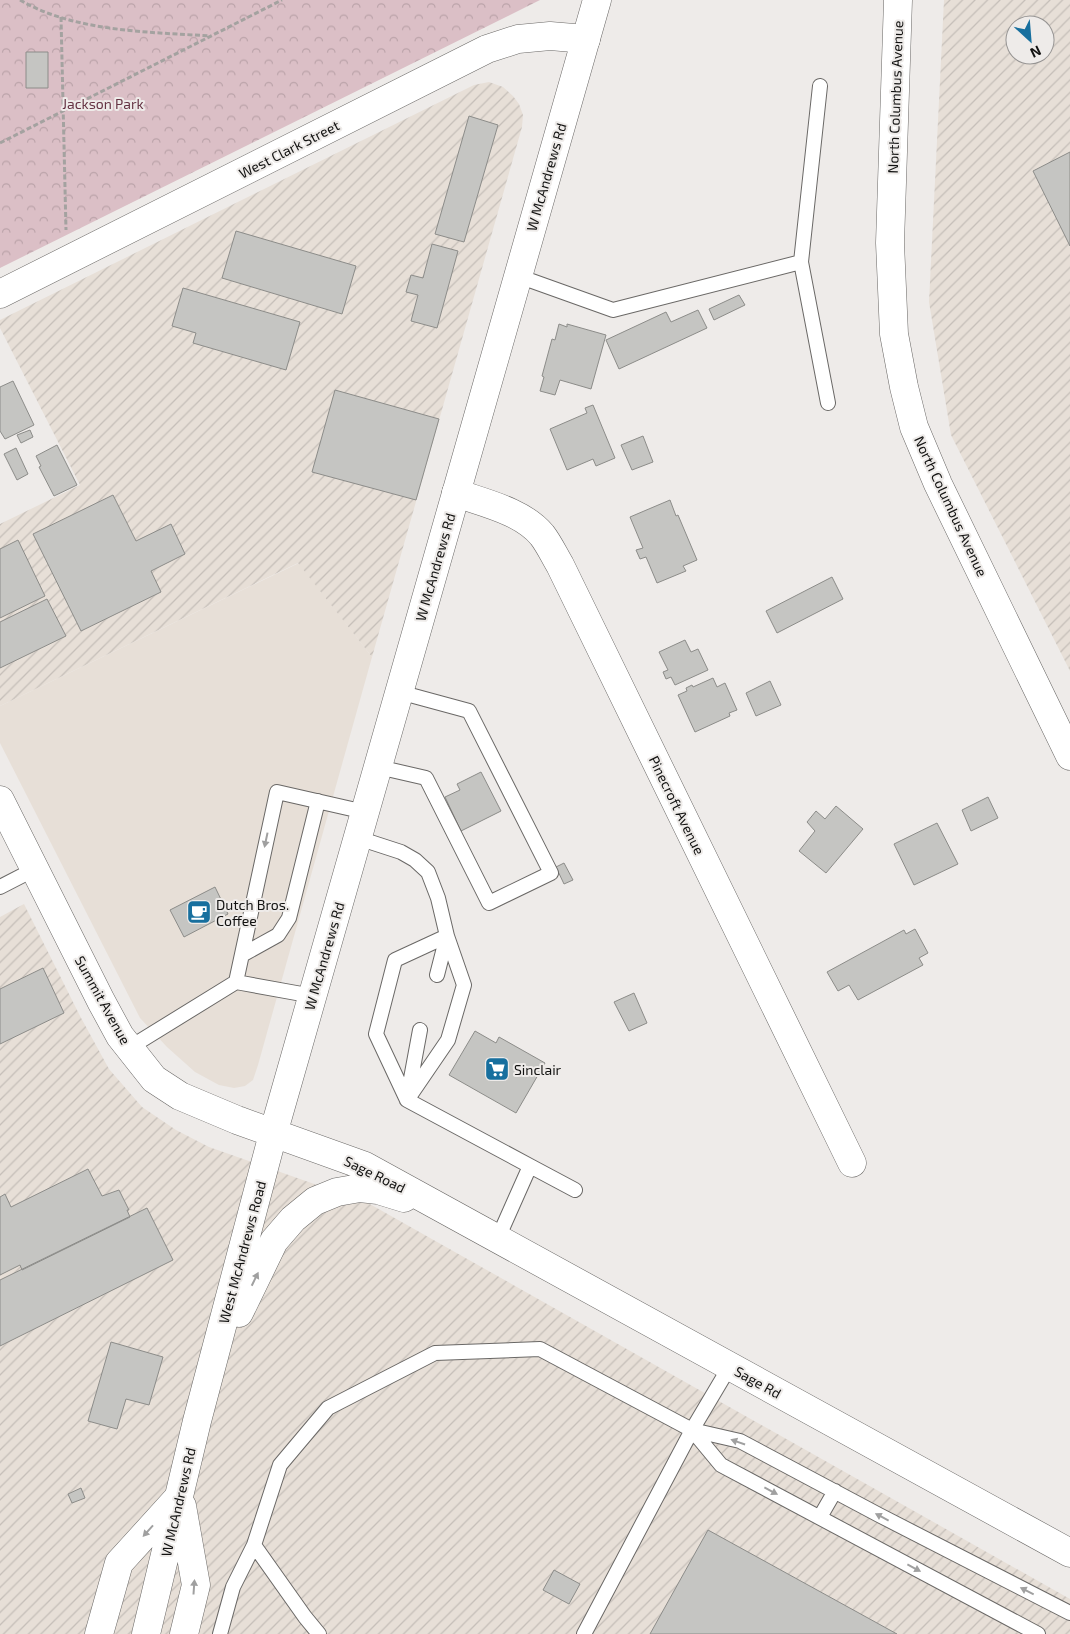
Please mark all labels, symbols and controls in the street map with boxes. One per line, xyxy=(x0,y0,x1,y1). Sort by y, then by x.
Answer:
north arrow xyxy=(1005,15,1055,65)
street label: North Columbus Avenue xyxy=(884,20,906,174)
text: N xyxy=(1028,42,1044,62)
park label: Jackson Park xyxy=(62,95,144,112)
street label: West Clark Street xyxy=(236,116,342,182)
street label: W McAndrews Rd xyxy=(522,121,570,233)
street label: North Columbus Avenue xyxy=(911,433,991,579)
street label: W McAndrews Rd xyxy=(411,511,459,623)
street label: Pinecroft Avenue xyxy=(646,753,708,857)
one-way arrow xyxy=(262,832,270,848)
place label: Dutch Bros. Coffee xyxy=(216,896,289,929)
cafe icon: Dutch Bros. Coffee xyxy=(186,899,212,925)
street label: W McAndrews Rd xyxy=(300,900,348,1012)
street label: Summit Avenue xyxy=(72,953,134,1047)
supermarket icon: Sinclair xyxy=(484,1056,510,1082)
place label: Sinclair xyxy=(514,1061,562,1078)
street label: Sage Road xyxy=(342,1152,408,1196)
street label: West McAndrews Road xyxy=(215,1179,269,1325)
one-way arrow xyxy=(251,1272,259,1286)
street label: Sage Rd xyxy=(732,1362,784,1402)
one-way arrow xyxy=(730,1437,745,1445)
street label: W McAndrews Rd xyxy=(157,1446,199,1558)
one-way arrow xyxy=(764,1487,778,1495)
one-way arrow xyxy=(875,1513,889,1521)
one-way arrow xyxy=(142,1525,154,1537)
one-way arrow xyxy=(907,1564,921,1572)
one-way arrow xyxy=(191,1578,199,1594)
one-way arrow xyxy=(1019,1587,1034,1595)

